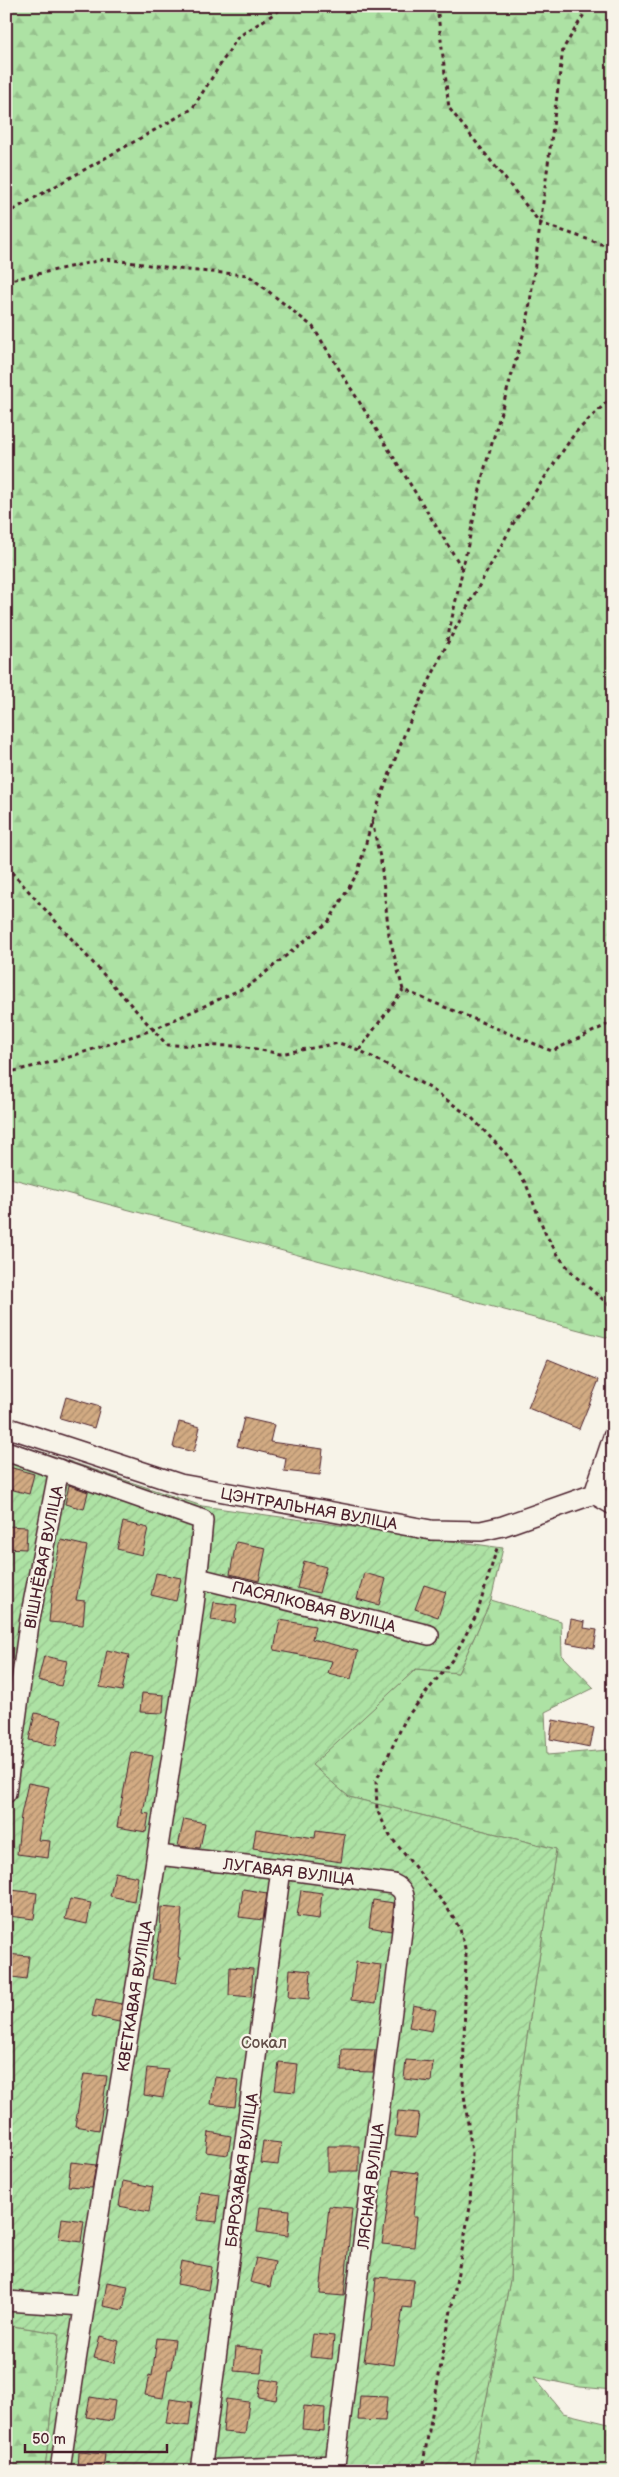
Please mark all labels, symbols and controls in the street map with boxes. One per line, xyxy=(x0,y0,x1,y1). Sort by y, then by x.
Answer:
street label: ВІШНЁВАЯ ВУЛІЦА xyxy=(20,1484,68,1631)
street label: ЦЭНТРАЛЬНАЯ ВУЛІЦА xyxy=(219,1485,399,1534)
street label: ПАСЯЛКОВАЯ ВУЛІЦА xyxy=(230,1578,398,1637)
street label: ЛУГАВАЯ ВУЛІЦА xyxy=(221,1855,356,1890)
street label: КВЕТКАВАЯ ВУЛІЦА xyxy=(114,1919,157,2073)
park label: Сокал xyxy=(241,2034,287,2053)
street label: БЯРОЗАВАЯ ВУЛІЦА xyxy=(222,2092,263,2249)
street label: ЛЯСНАЯ ВУЛІЦА xyxy=(354,2122,389,2251)
scale bar xyxy=(25,2422,168,2454)
text: 50 m xyxy=(32,2430,66,2449)

